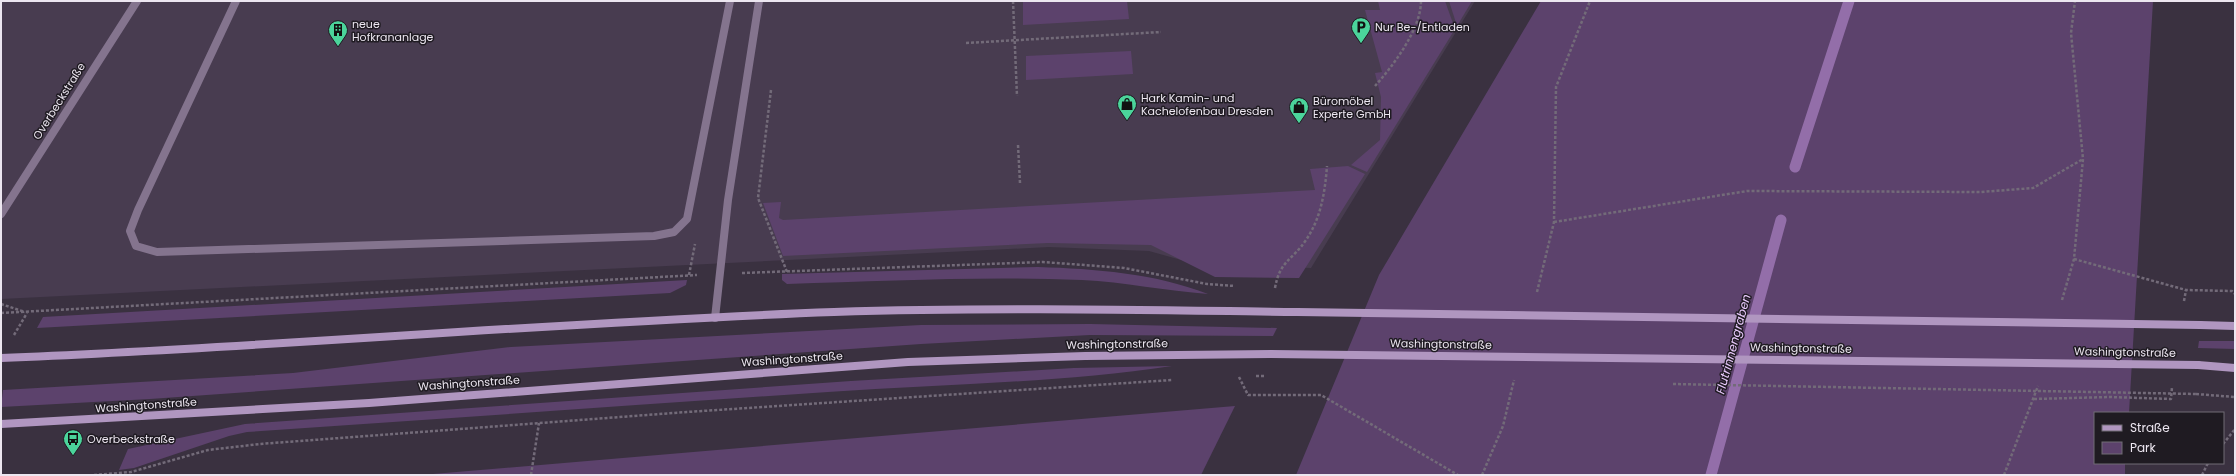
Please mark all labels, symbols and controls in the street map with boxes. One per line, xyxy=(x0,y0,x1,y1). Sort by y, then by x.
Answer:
place label: neue Hofkrananlage xyxy=(352,16,434,45)
parking icon: Nur Be-/Entladen xyxy=(1350,16,1372,44)
building icon: neue Hofkrananlage xyxy=(327,19,349,47)
place label: Nur Be-/Entladen xyxy=(1375,19,1470,35)
street label: Overbeckstraße xyxy=(29,59,89,143)
place label: Hark Kamin- und Kachelofenbau Dresden xyxy=(1141,90,1273,119)
shop icon: Hark Kamin- und Kachelofenbau Dresden xyxy=(1116,93,1138,121)
place label: Büromöbel Experte GmbH xyxy=(1313,93,1391,122)
shop icon: Büromöbel Experte GmbH xyxy=(1288,96,1310,124)
water label: Flutrinnengraben xyxy=(1711,292,1755,396)
street label: Washingtonstraße xyxy=(1066,335,1168,353)
street label: Washingtonstraße xyxy=(1390,335,1492,353)
street label: Washingtonstraße xyxy=(1750,339,1852,357)
street label: Washingtonstraße xyxy=(2074,343,2176,361)
street label: Washingtonstraße xyxy=(741,347,844,371)
street label: Washingtonstraße xyxy=(418,371,521,395)
street label: Washingtonstraße xyxy=(95,393,198,417)
legend xyxy=(2094,412,2224,464)
text: Straße xyxy=(2130,419,2170,436)
bus stop icon: Overbeckstraße xyxy=(62,428,84,456)
place label: Overbeckstraße xyxy=(87,431,175,447)
text: Park xyxy=(2130,439,2157,456)

